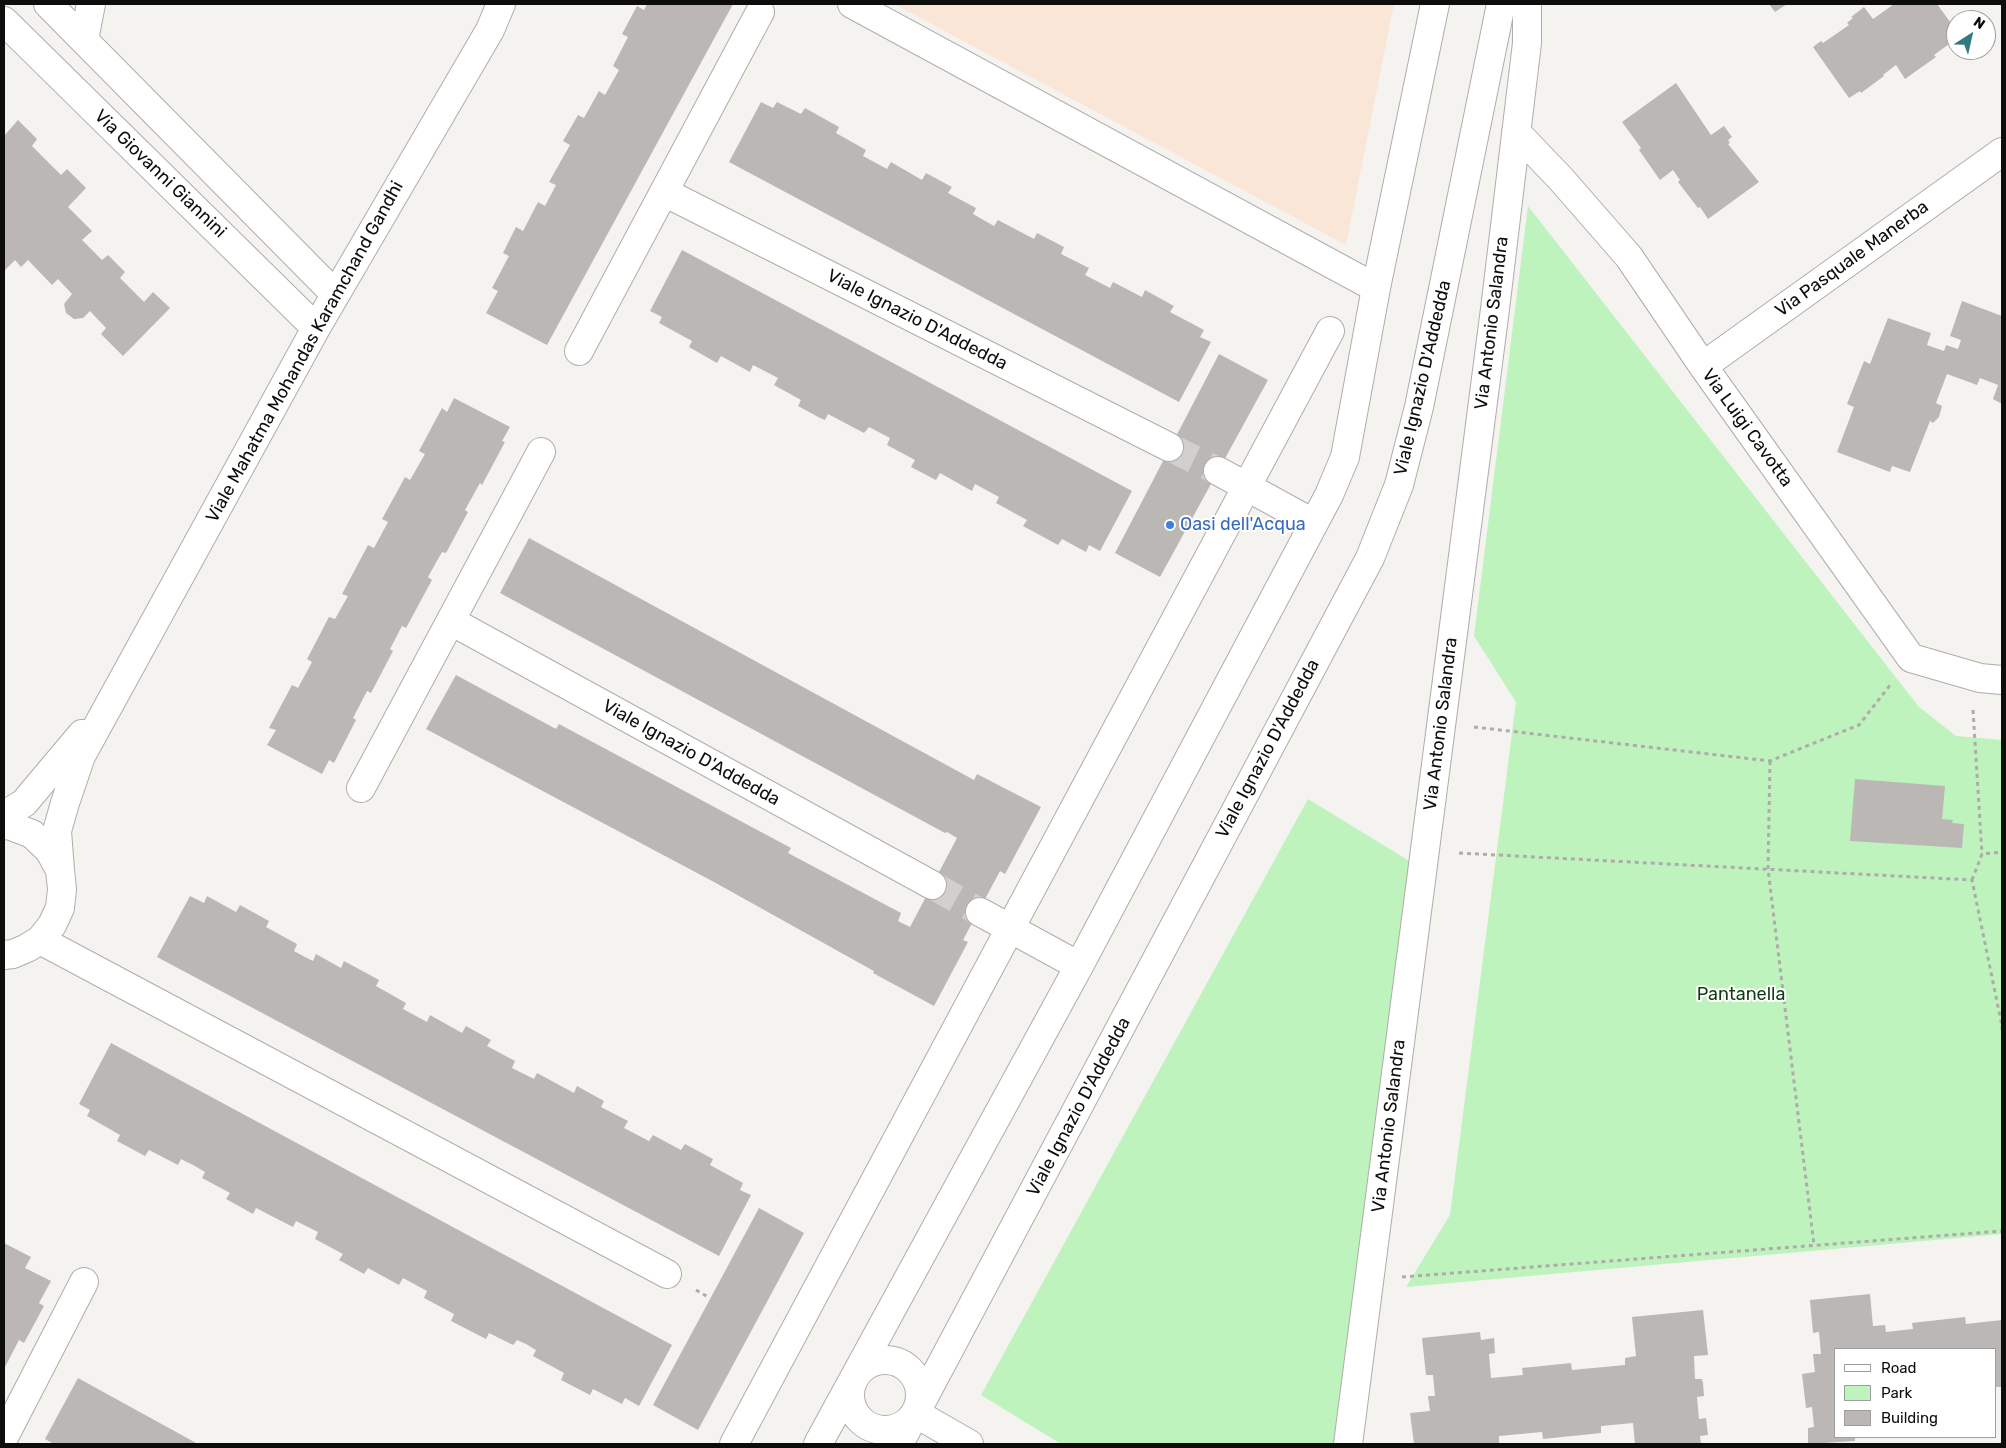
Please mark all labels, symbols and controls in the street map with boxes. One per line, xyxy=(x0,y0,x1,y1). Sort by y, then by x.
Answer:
north arrow xyxy=(1946,10,1996,60)
text: N xyxy=(1970,13,1988,33)
street label: Via Giovanni Giannini xyxy=(89,105,231,243)
street label: Viale Mahatma Mohandas Karamchand Gandhi xyxy=(202,177,408,527)
street label: Via Pasquale Manerba xyxy=(1771,196,1933,322)
street label: Via Antonio Salandra xyxy=(1471,235,1513,411)
street label: Viale Ignazio D'Addedda xyxy=(823,265,1011,375)
street label: Viale Ignazio D'Addedda xyxy=(1390,278,1456,478)
street label: Via Luigi Cavotta xyxy=(1697,365,1797,491)
place label: Oasi dell'Acqua xyxy=(1180,514,1306,536)
marker: Oasi dell'Acqua xyxy=(1164,519,1176,531)
street label: Via Antonio Salandra xyxy=(1420,636,1462,812)
street label: Viale Ignazio D'Addedda xyxy=(1212,656,1324,842)
street label: Viale Ignazio D'Addedda xyxy=(598,695,784,811)
park label: Pantanella xyxy=(1697,984,1785,1006)
street label: Viale Ignazio D'Addedda xyxy=(1023,1014,1135,1200)
street label: Via Antonio Salandra xyxy=(1368,1038,1410,1214)
legend xyxy=(1834,1348,1996,1438)
text: Road xyxy=(1881,1359,1917,1377)
text: Park xyxy=(1881,1384,1912,1402)
text: Building xyxy=(1881,1409,1938,1427)

